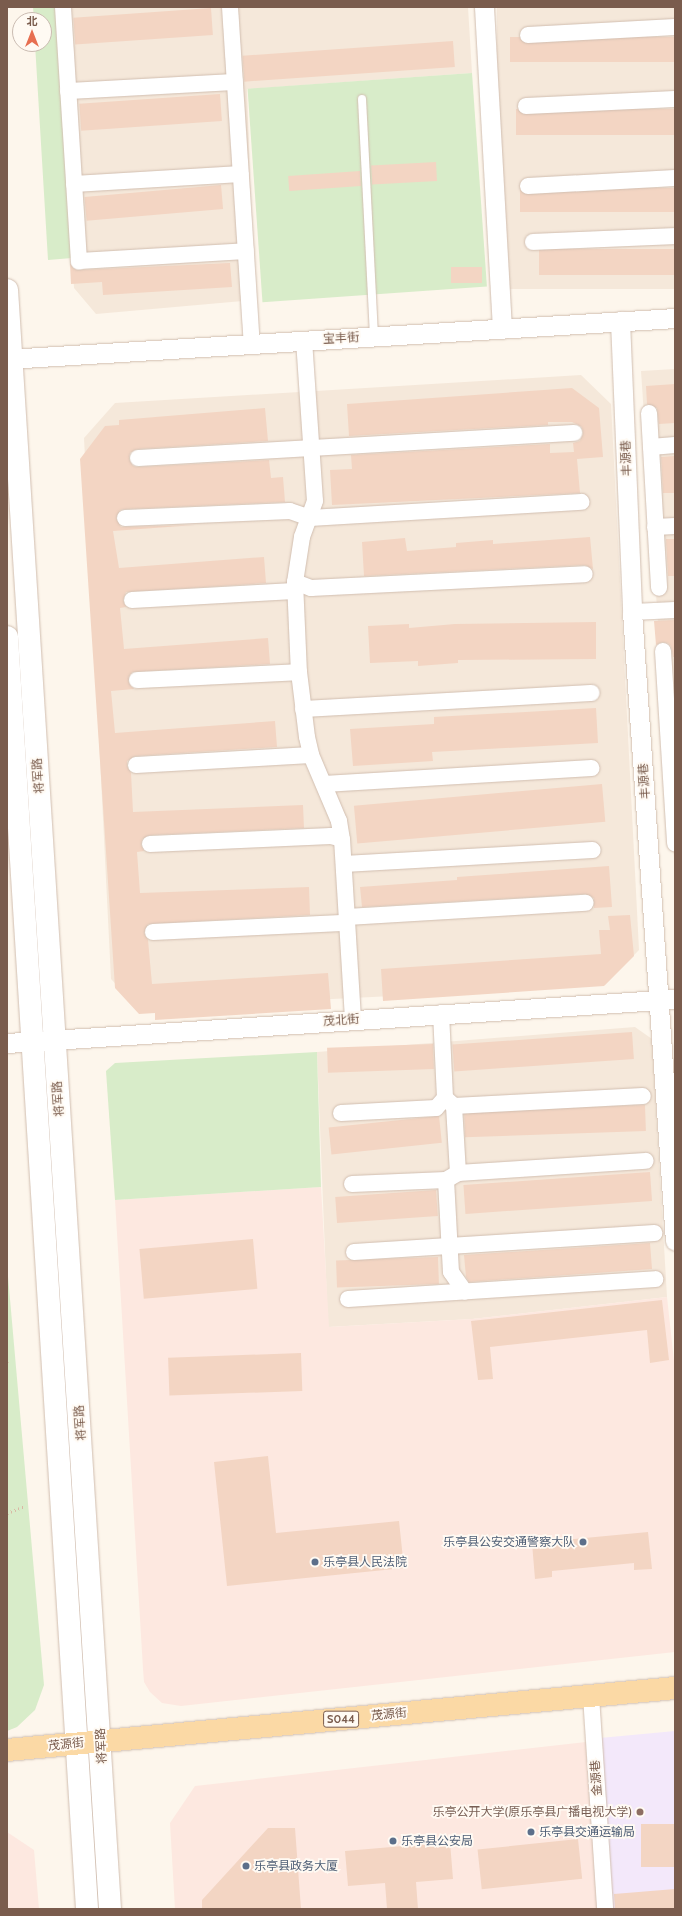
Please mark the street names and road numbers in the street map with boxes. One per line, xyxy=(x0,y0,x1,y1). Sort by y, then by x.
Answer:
street label: 宝丰街 xyxy=(323,330,359,346)
street label: 丰源巷 xyxy=(618,440,634,476)
street label: 将军路 xyxy=(30,758,46,794)
street label: 丰源巷 xyxy=(636,763,652,799)
street label: 茂北街 xyxy=(323,1012,359,1028)
street label: 将军路 xyxy=(50,1081,66,1117)
street label: 将军路 xyxy=(72,1405,88,1441)
street label: 茂源街 xyxy=(370,1705,408,1723)
road number: S044 xyxy=(323,1710,359,1728)
street label: 将军路 xyxy=(93,1728,109,1764)
street label: 茂源街 xyxy=(47,1735,85,1753)
street label: 金源巷 xyxy=(588,1760,604,1796)

